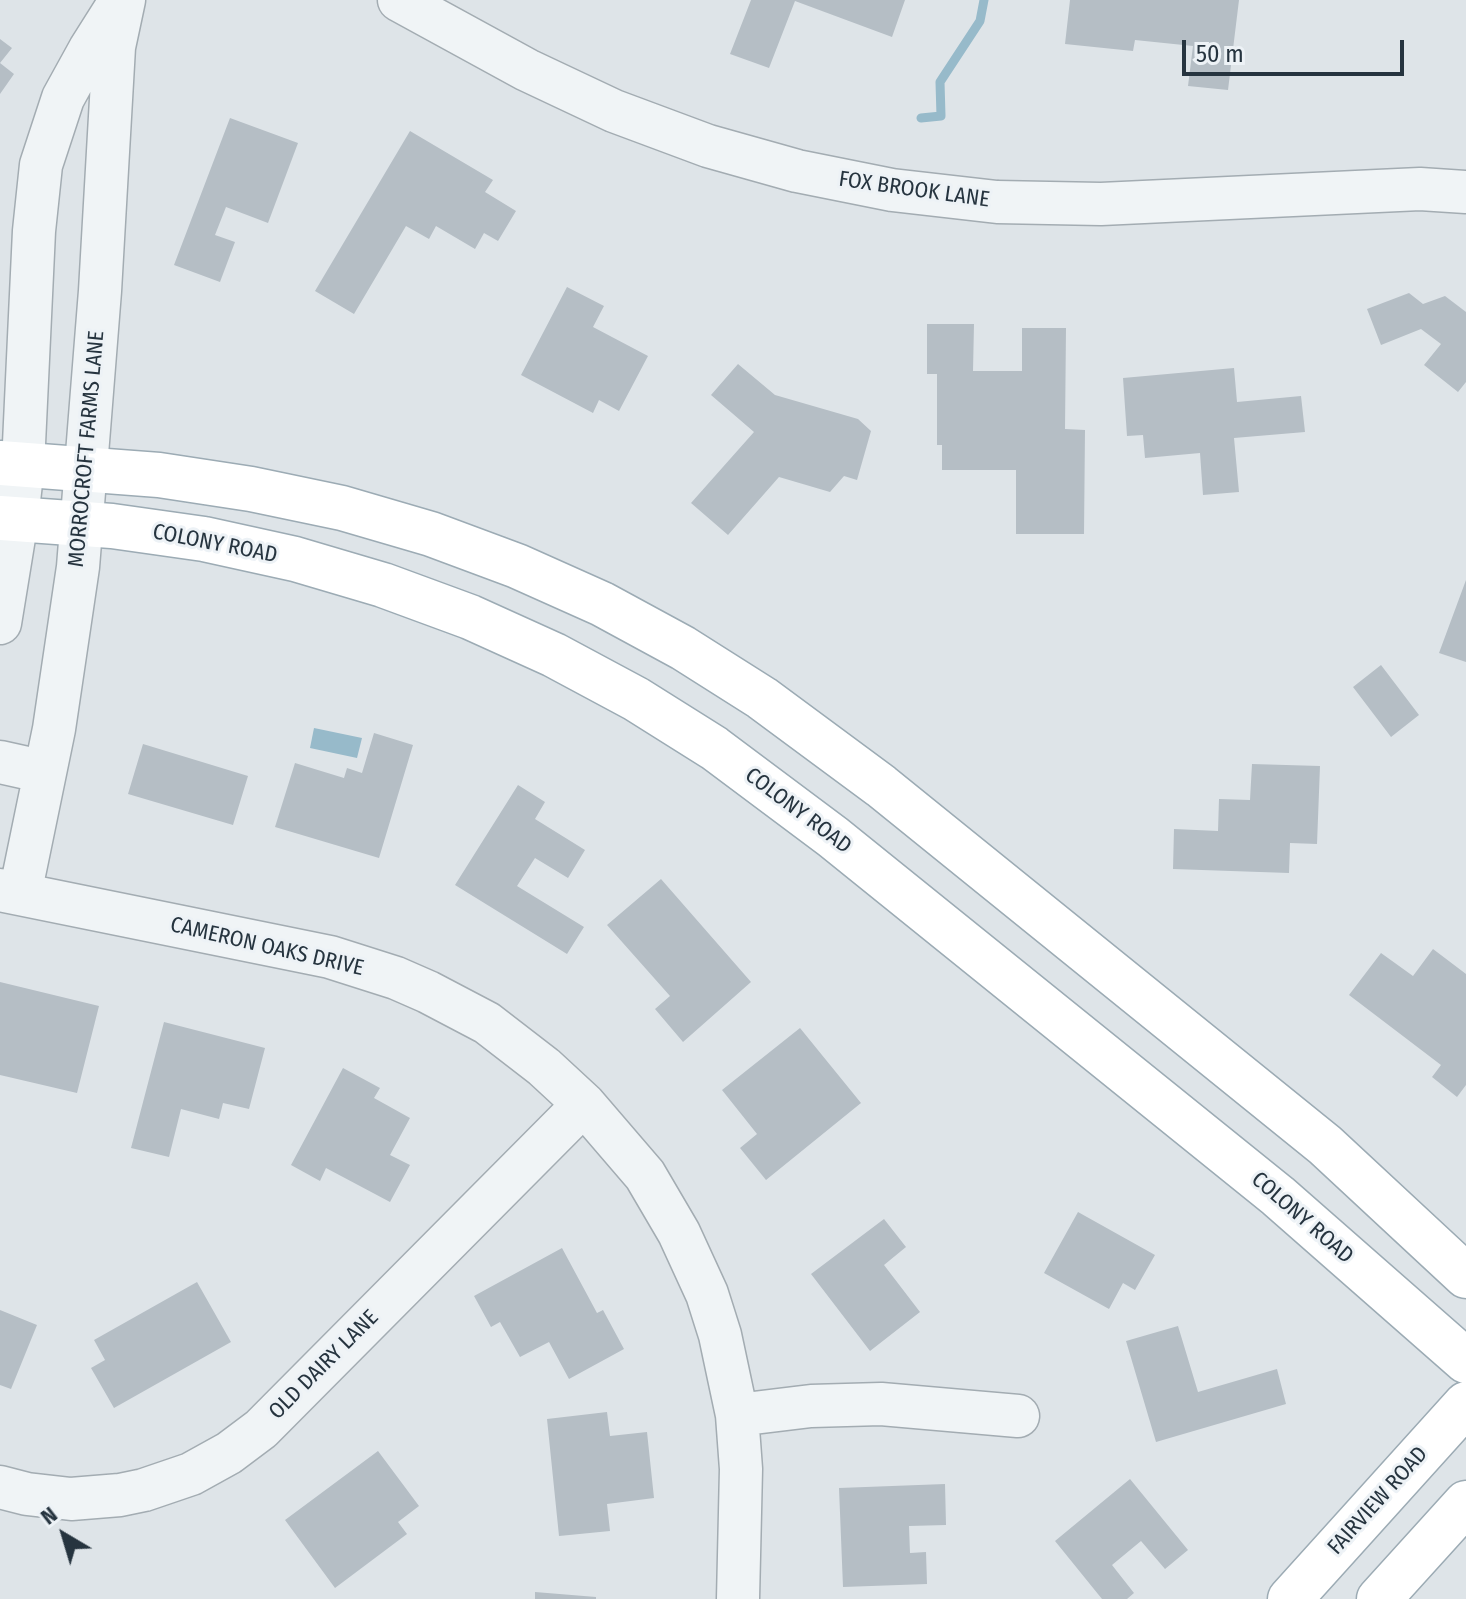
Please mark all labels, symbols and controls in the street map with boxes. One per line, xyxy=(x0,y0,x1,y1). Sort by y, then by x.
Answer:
scale bar xyxy=(1186,24,1408,74)
text: 50 m xyxy=(1196,40,1244,68)
street label: FOX BROOK LANE xyxy=(837,166,991,214)
street label: MORROCROFT FARMS LANE xyxy=(64,330,110,568)
street label: COLONY ROAD xyxy=(150,519,280,569)
street label: COLONY ROAD xyxy=(740,762,856,860)
street label: CAMERON OAKS DRIVE xyxy=(168,912,366,982)
street label: COLONY ROAD xyxy=(1246,1167,1358,1269)
street label: OLD DAIRY LANE xyxy=(264,1305,384,1425)
street label: FAIRVIEW ROAD xyxy=(1323,1441,1433,1561)
north arrow xyxy=(24,1495,104,1575)
text: N xyxy=(35,1501,62,1530)

